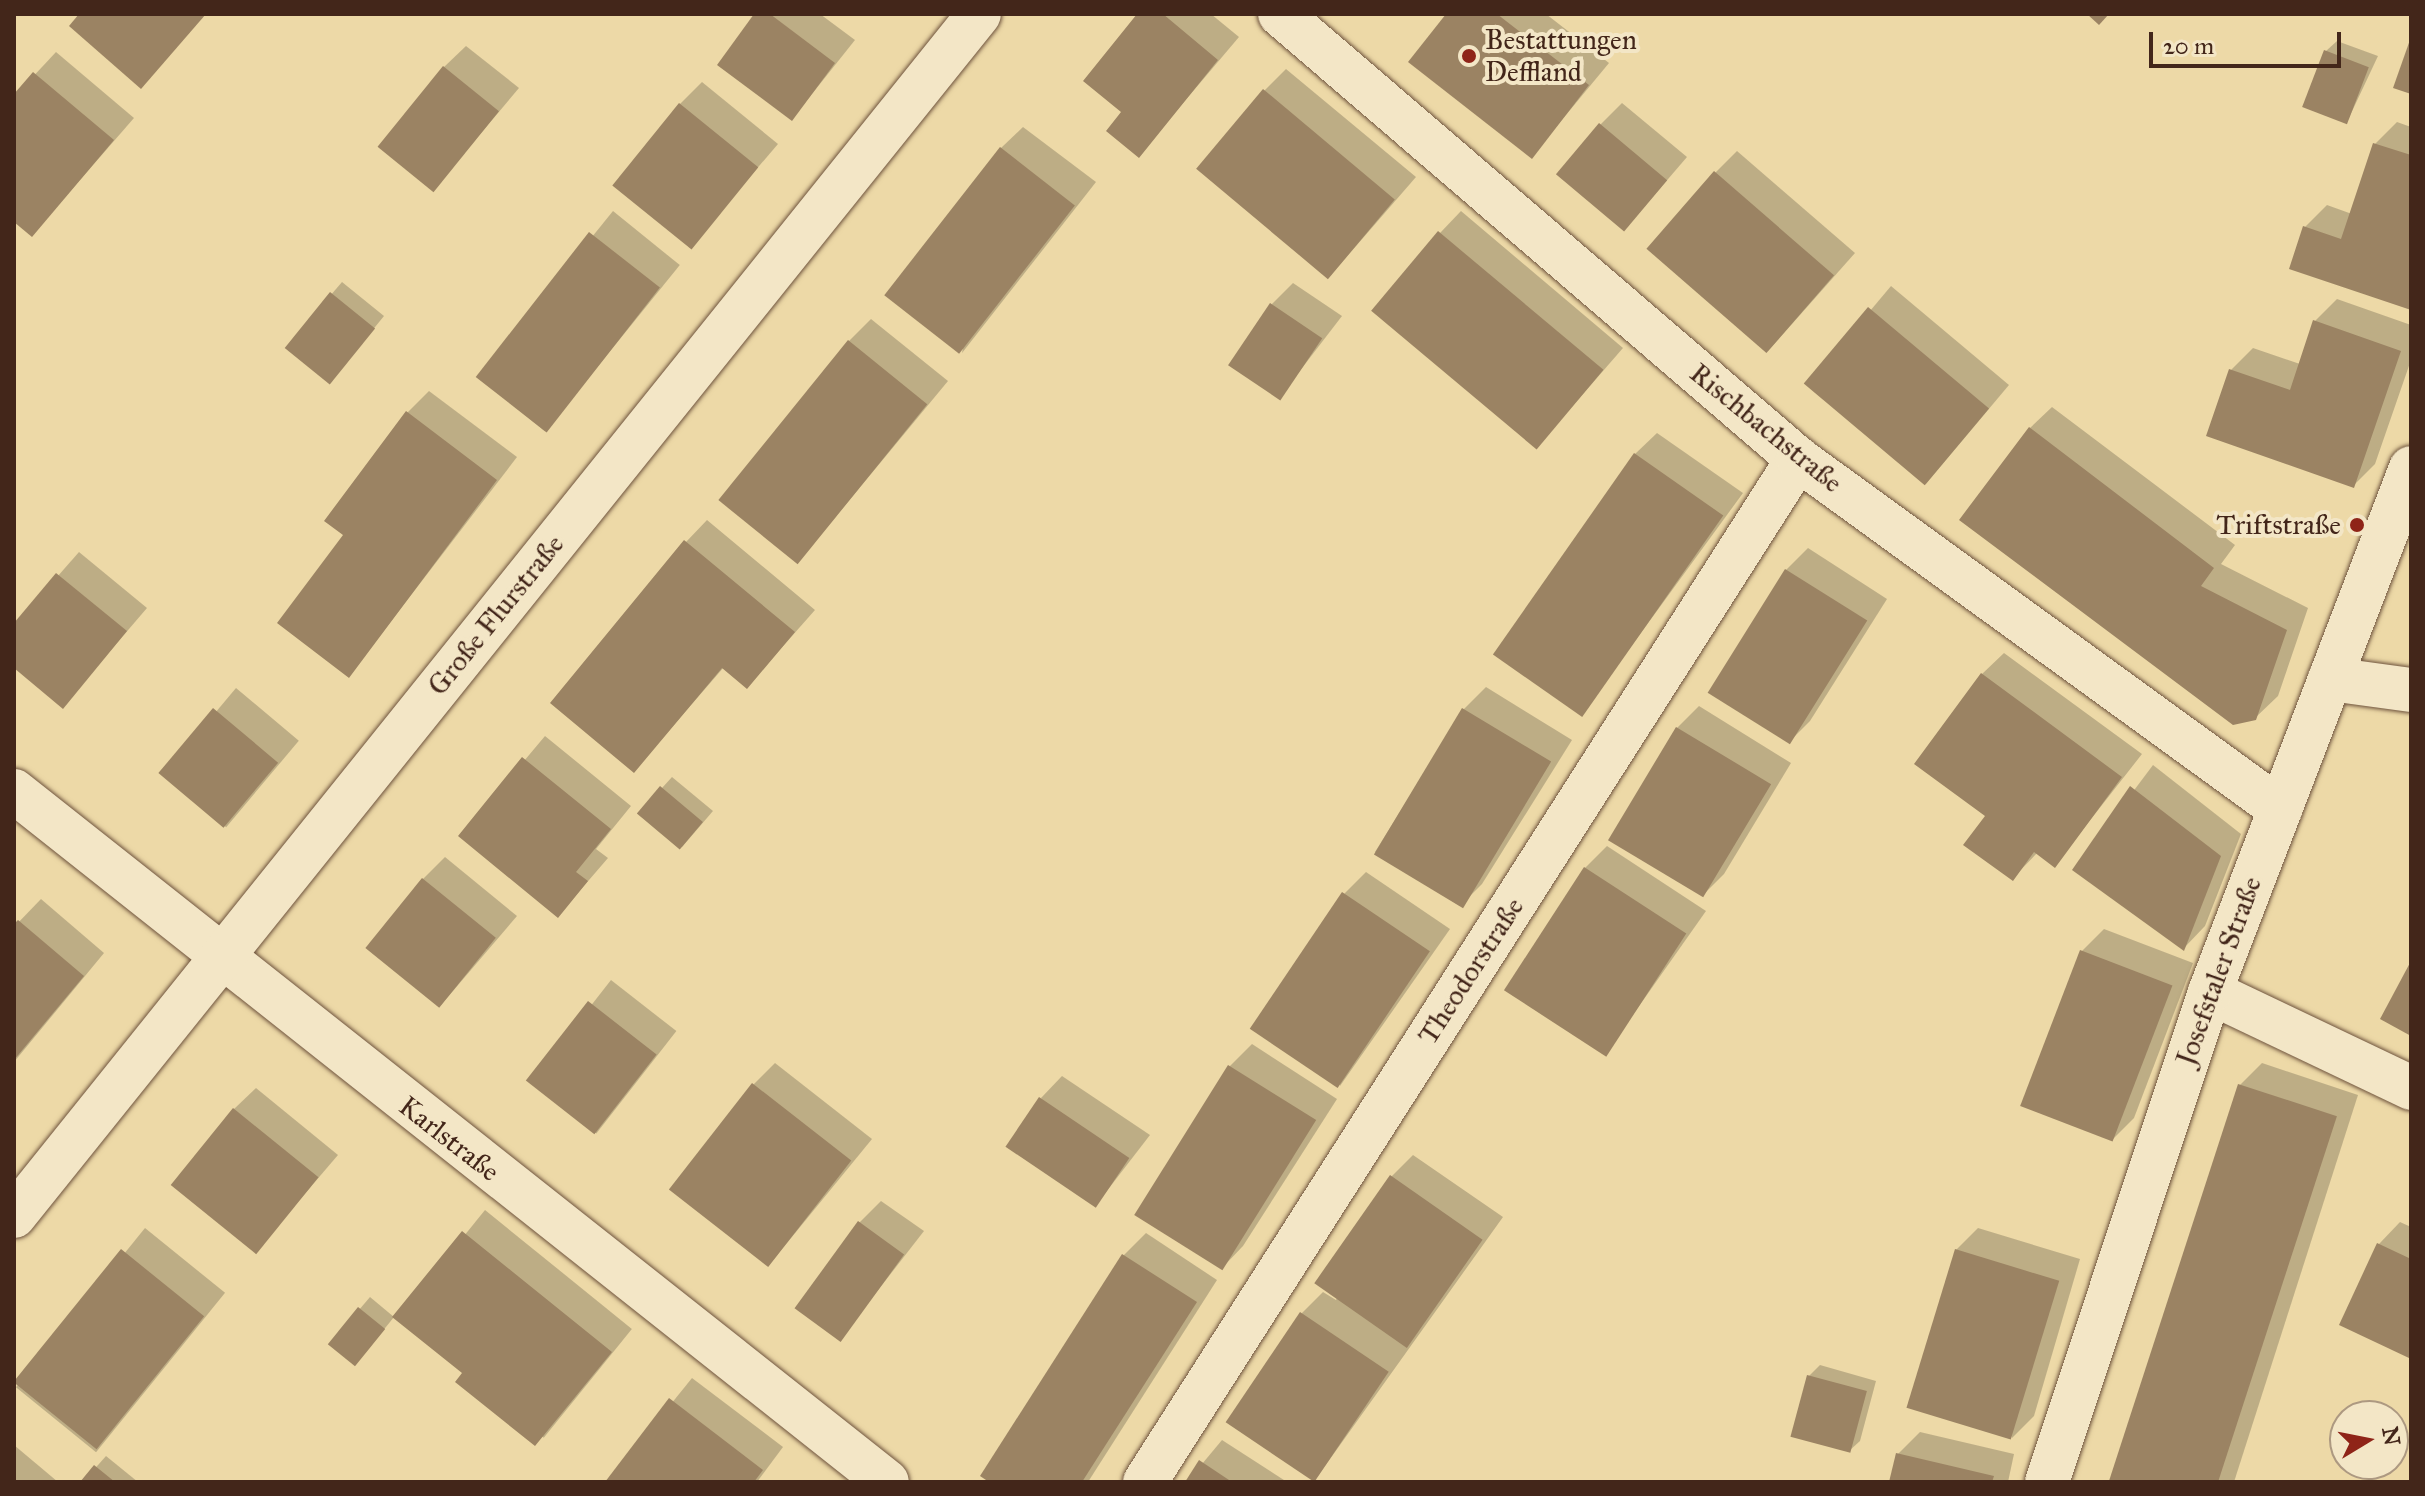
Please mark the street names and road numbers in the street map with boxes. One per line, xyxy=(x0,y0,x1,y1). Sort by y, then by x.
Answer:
street label: Rischbachstraße xyxy=(1683,356,1849,500)
street label: Große Flurstraße xyxy=(421,528,571,702)
street label: Josefstaler Straße xyxy=(2169,872,2269,1070)
street label: Theodorstraße xyxy=(1411,891,1531,1051)
street label: Karlstraße xyxy=(392,1089,506,1189)

